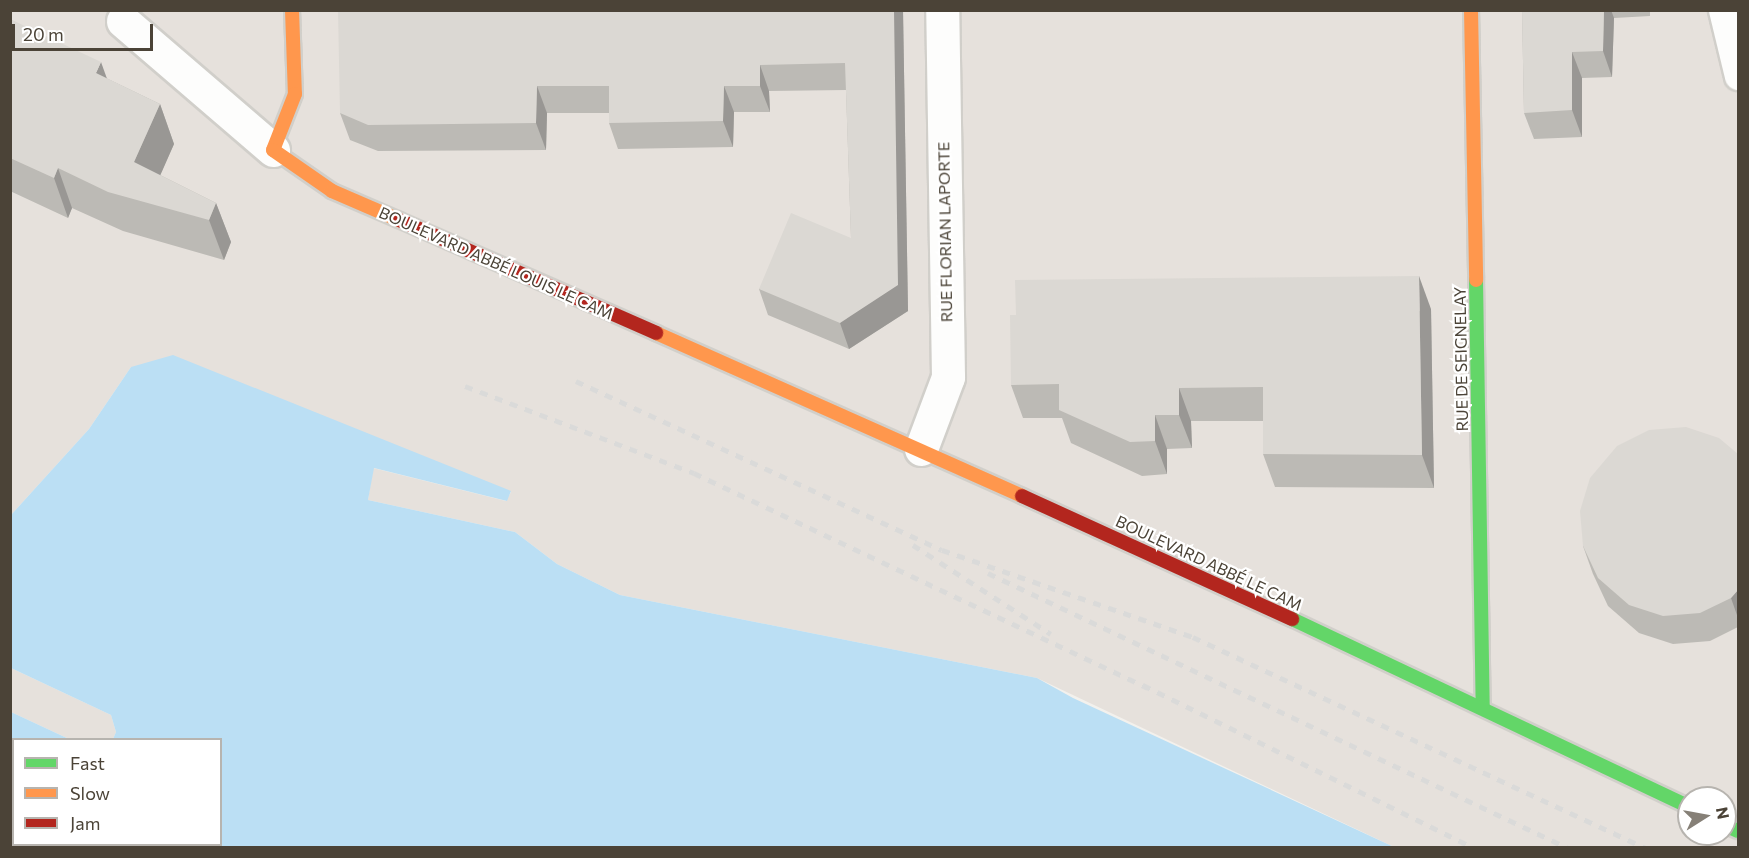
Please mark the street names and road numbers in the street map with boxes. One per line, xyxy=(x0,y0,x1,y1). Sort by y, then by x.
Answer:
street label: RUE FLORIAN LAPORTE xyxy=(934,142,956,322)
street label: BOULEVARD ABBÉ LOUIS LE CAM xyxy=(376,203,616,323)
street label: RUE DE SEIGNELAY xyxy=(1450,286,1472,432)
street label: BOULEVARD ABBÉ LE CAM xyxy=(1113,511,1305,615)

